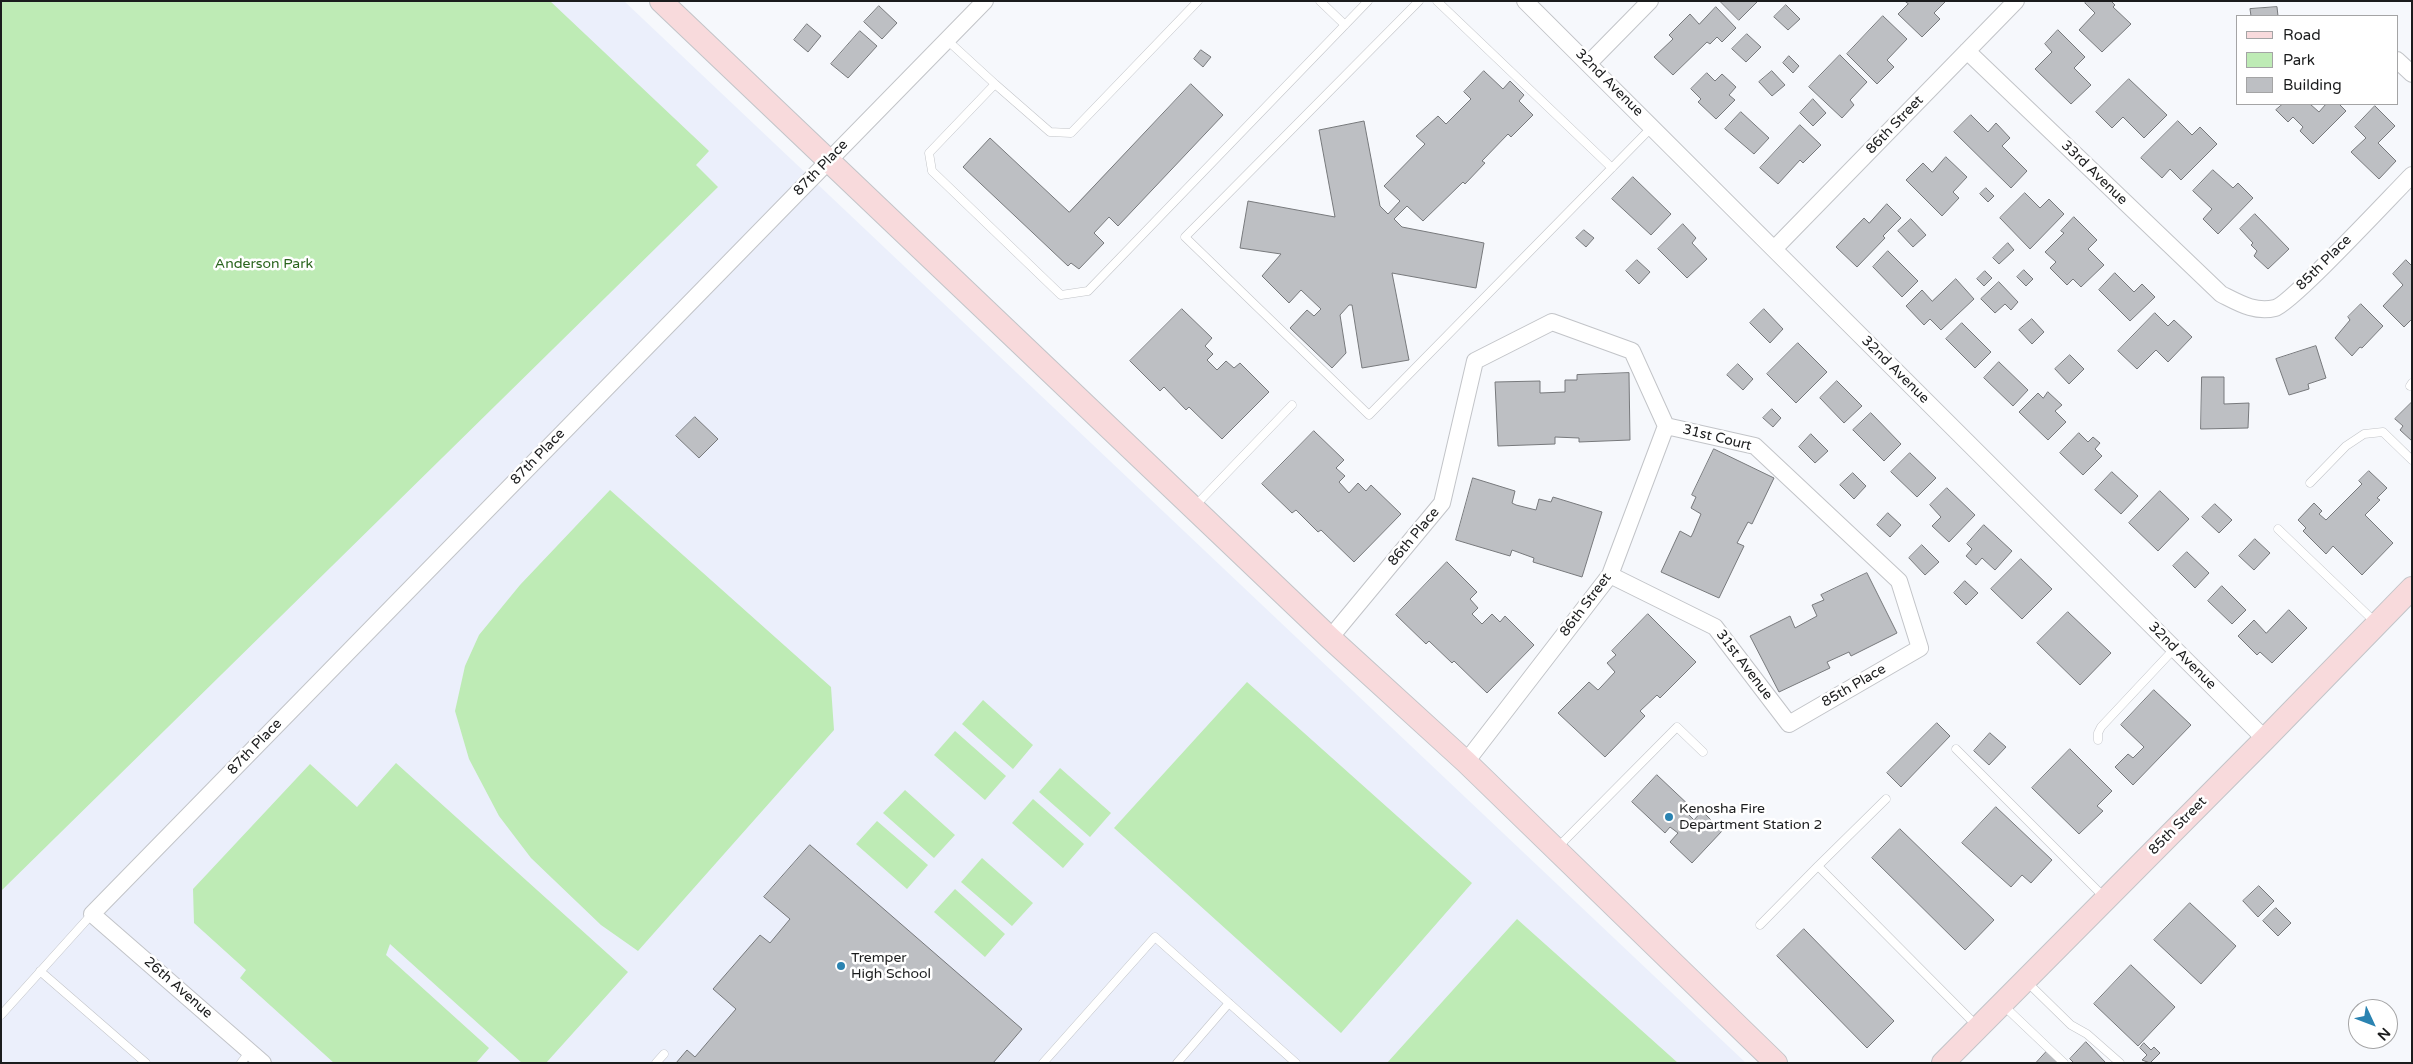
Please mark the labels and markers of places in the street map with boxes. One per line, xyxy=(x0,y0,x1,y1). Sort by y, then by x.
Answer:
place label: Kenosha Fire Department Station 2 xyxy=(1679,801,1822,834)
marker: Kenosha Fire Department Station 2 xyxy=(1663,811,1675,823)
place label: Tremper High School xyxy=(851,950,931,982)
marker: Tremper High School xyxy=(835,960,847,972)

